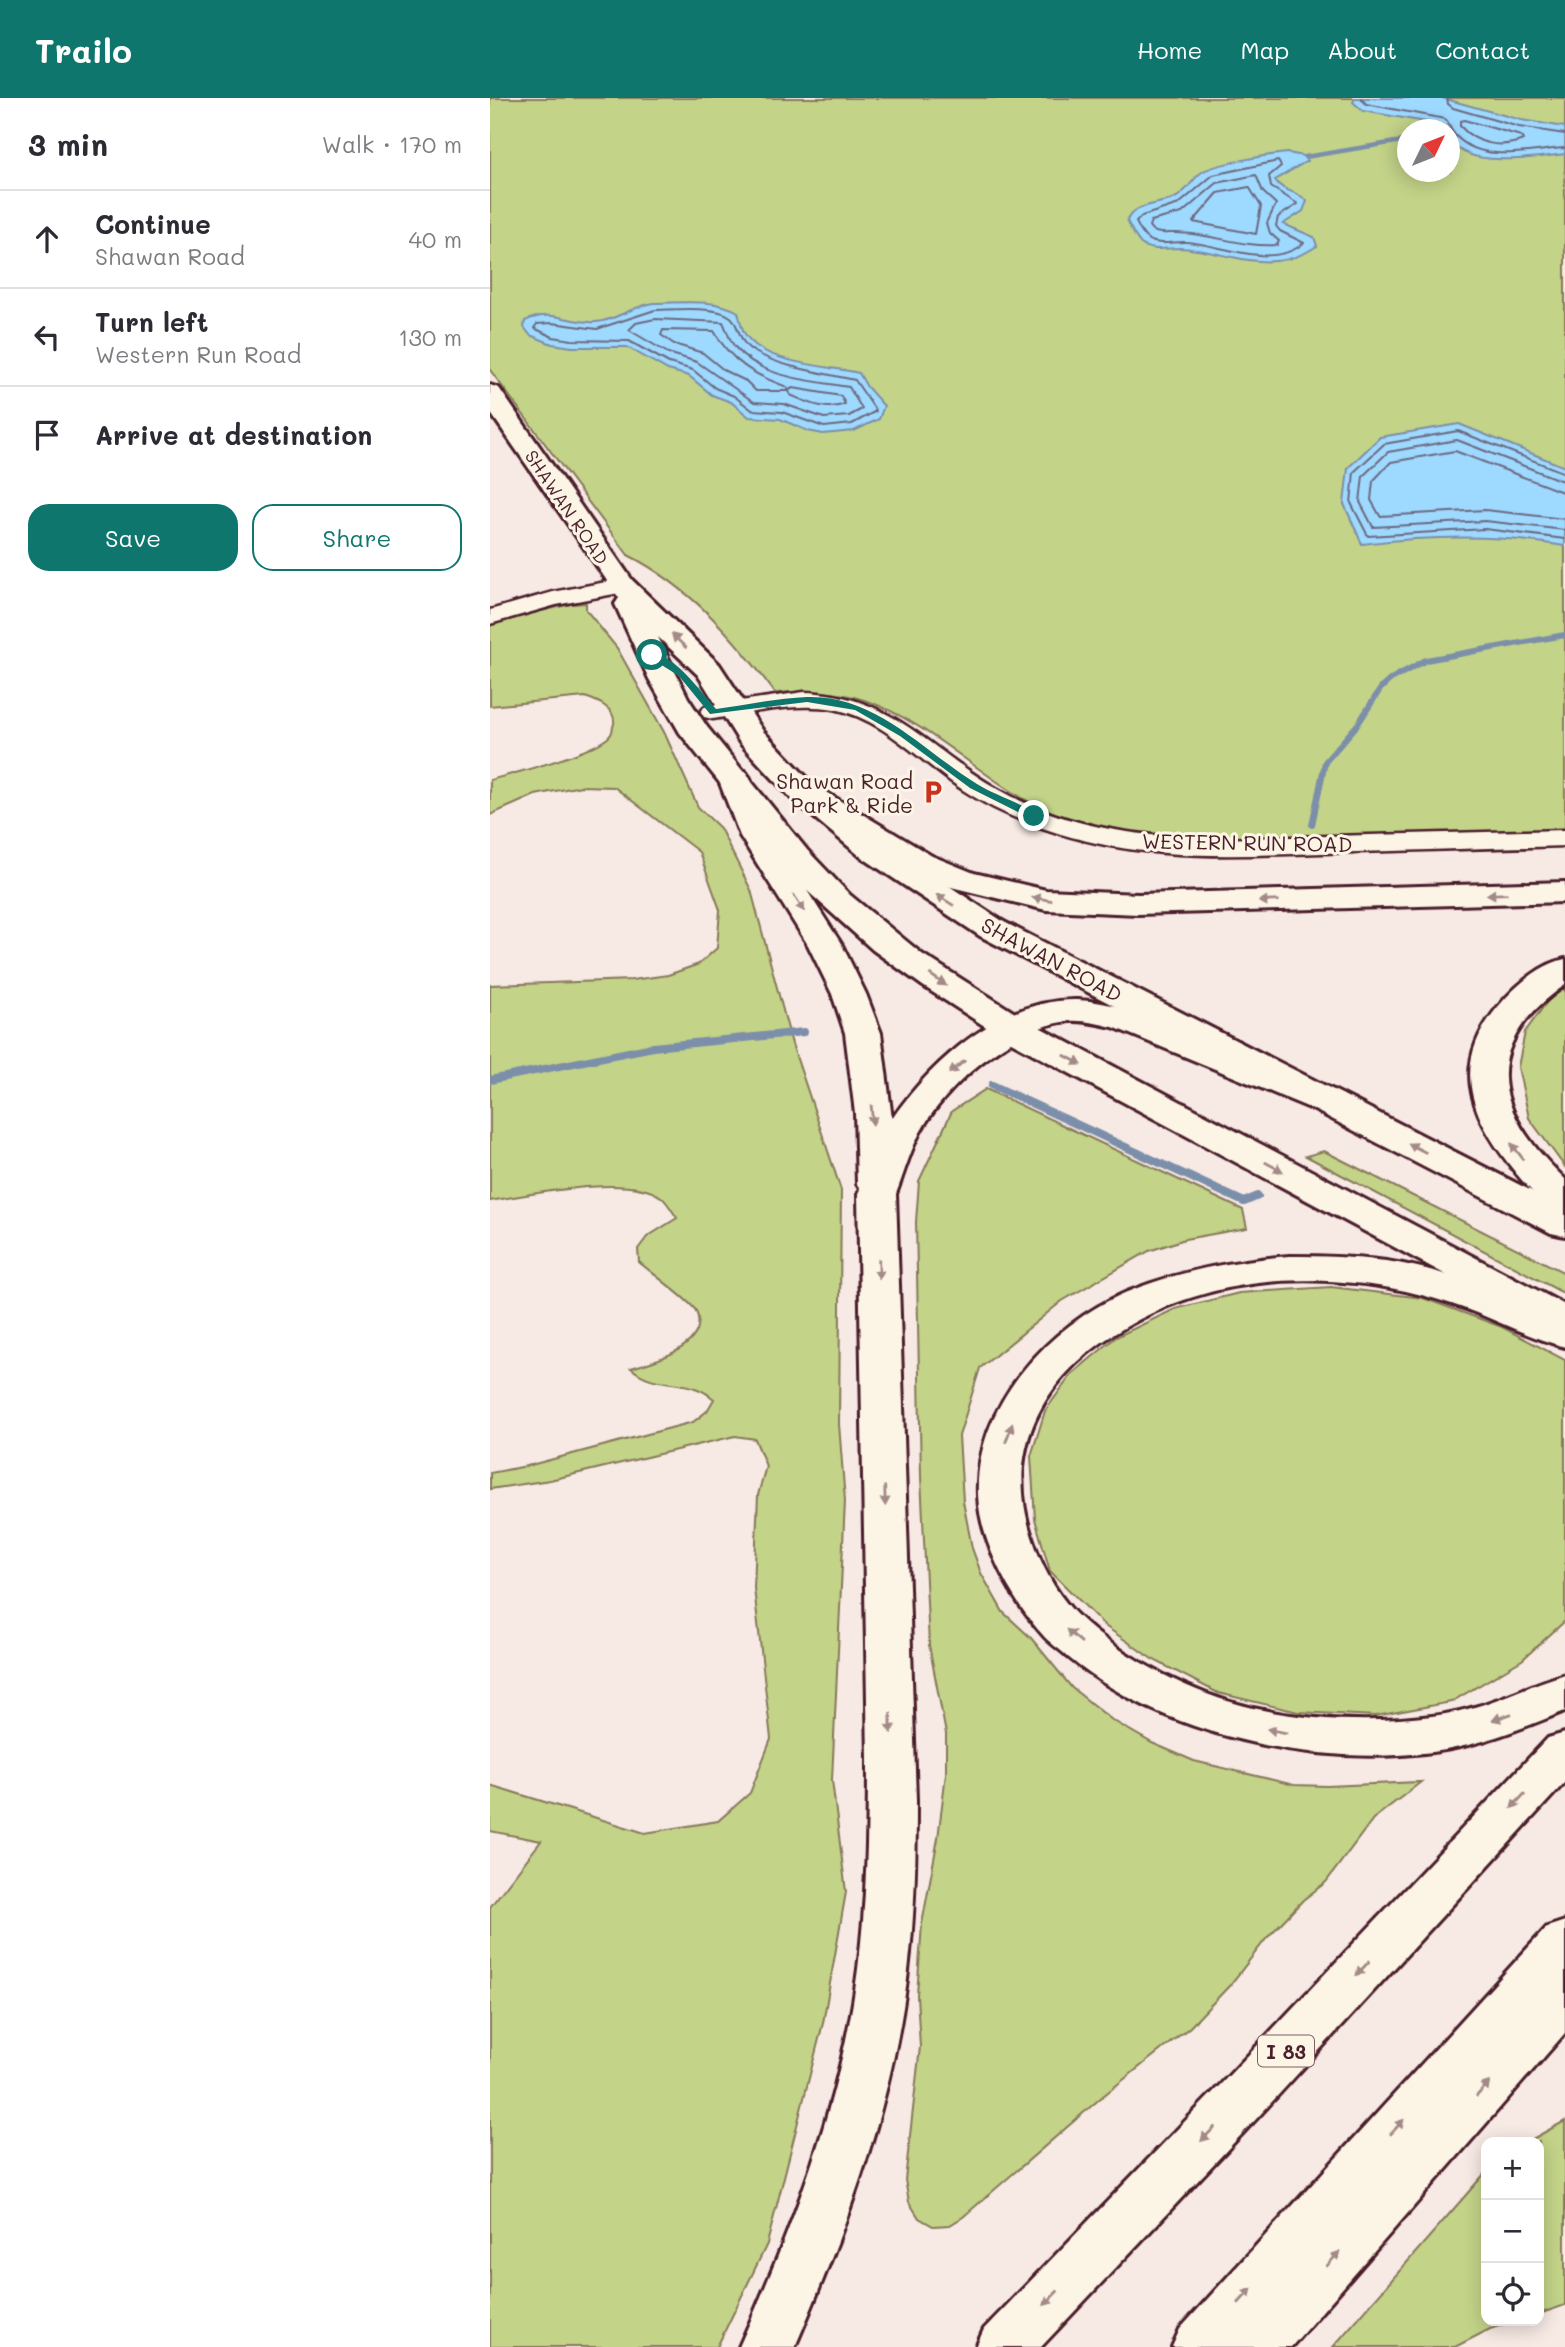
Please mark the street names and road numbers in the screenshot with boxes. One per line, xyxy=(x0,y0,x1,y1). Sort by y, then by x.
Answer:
street label: SHAWAN ROAD xyxy=(520,445,614,569)
street label: WESTERN RUN ROAD xyxy=(1142,827,1352,857)
street label: SHAWAN ROAD xyxy=(977,911,1127,1007)
road number: I 83 xyxy=(1258,2036,1314,2066)

